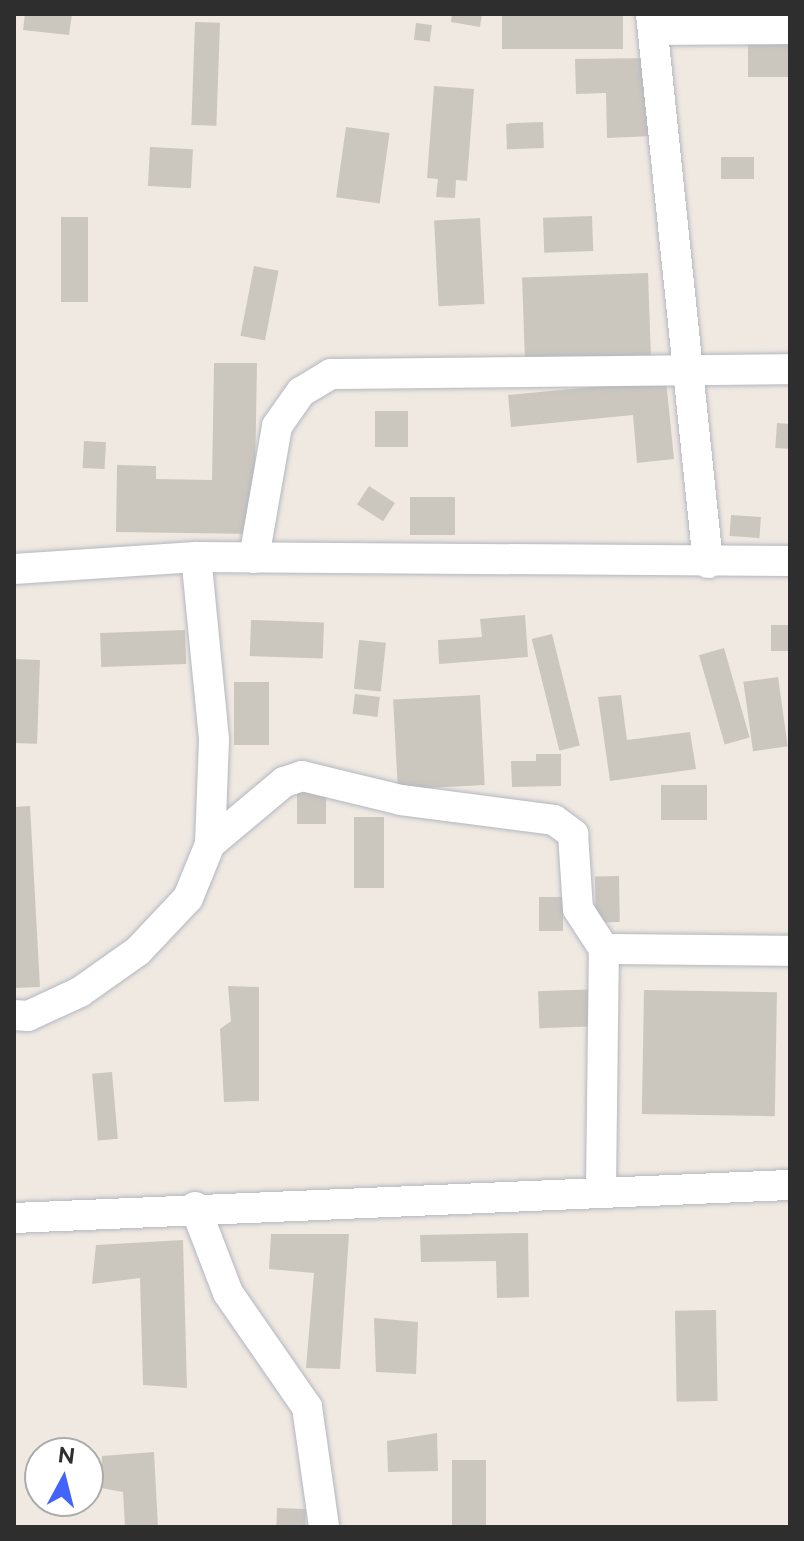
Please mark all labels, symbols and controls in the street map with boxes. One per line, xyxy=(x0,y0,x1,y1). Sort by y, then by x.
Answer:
north arrow xyxy=(24,1437,104,1517)
text: N xyxy=(57,1441,77,1469)

